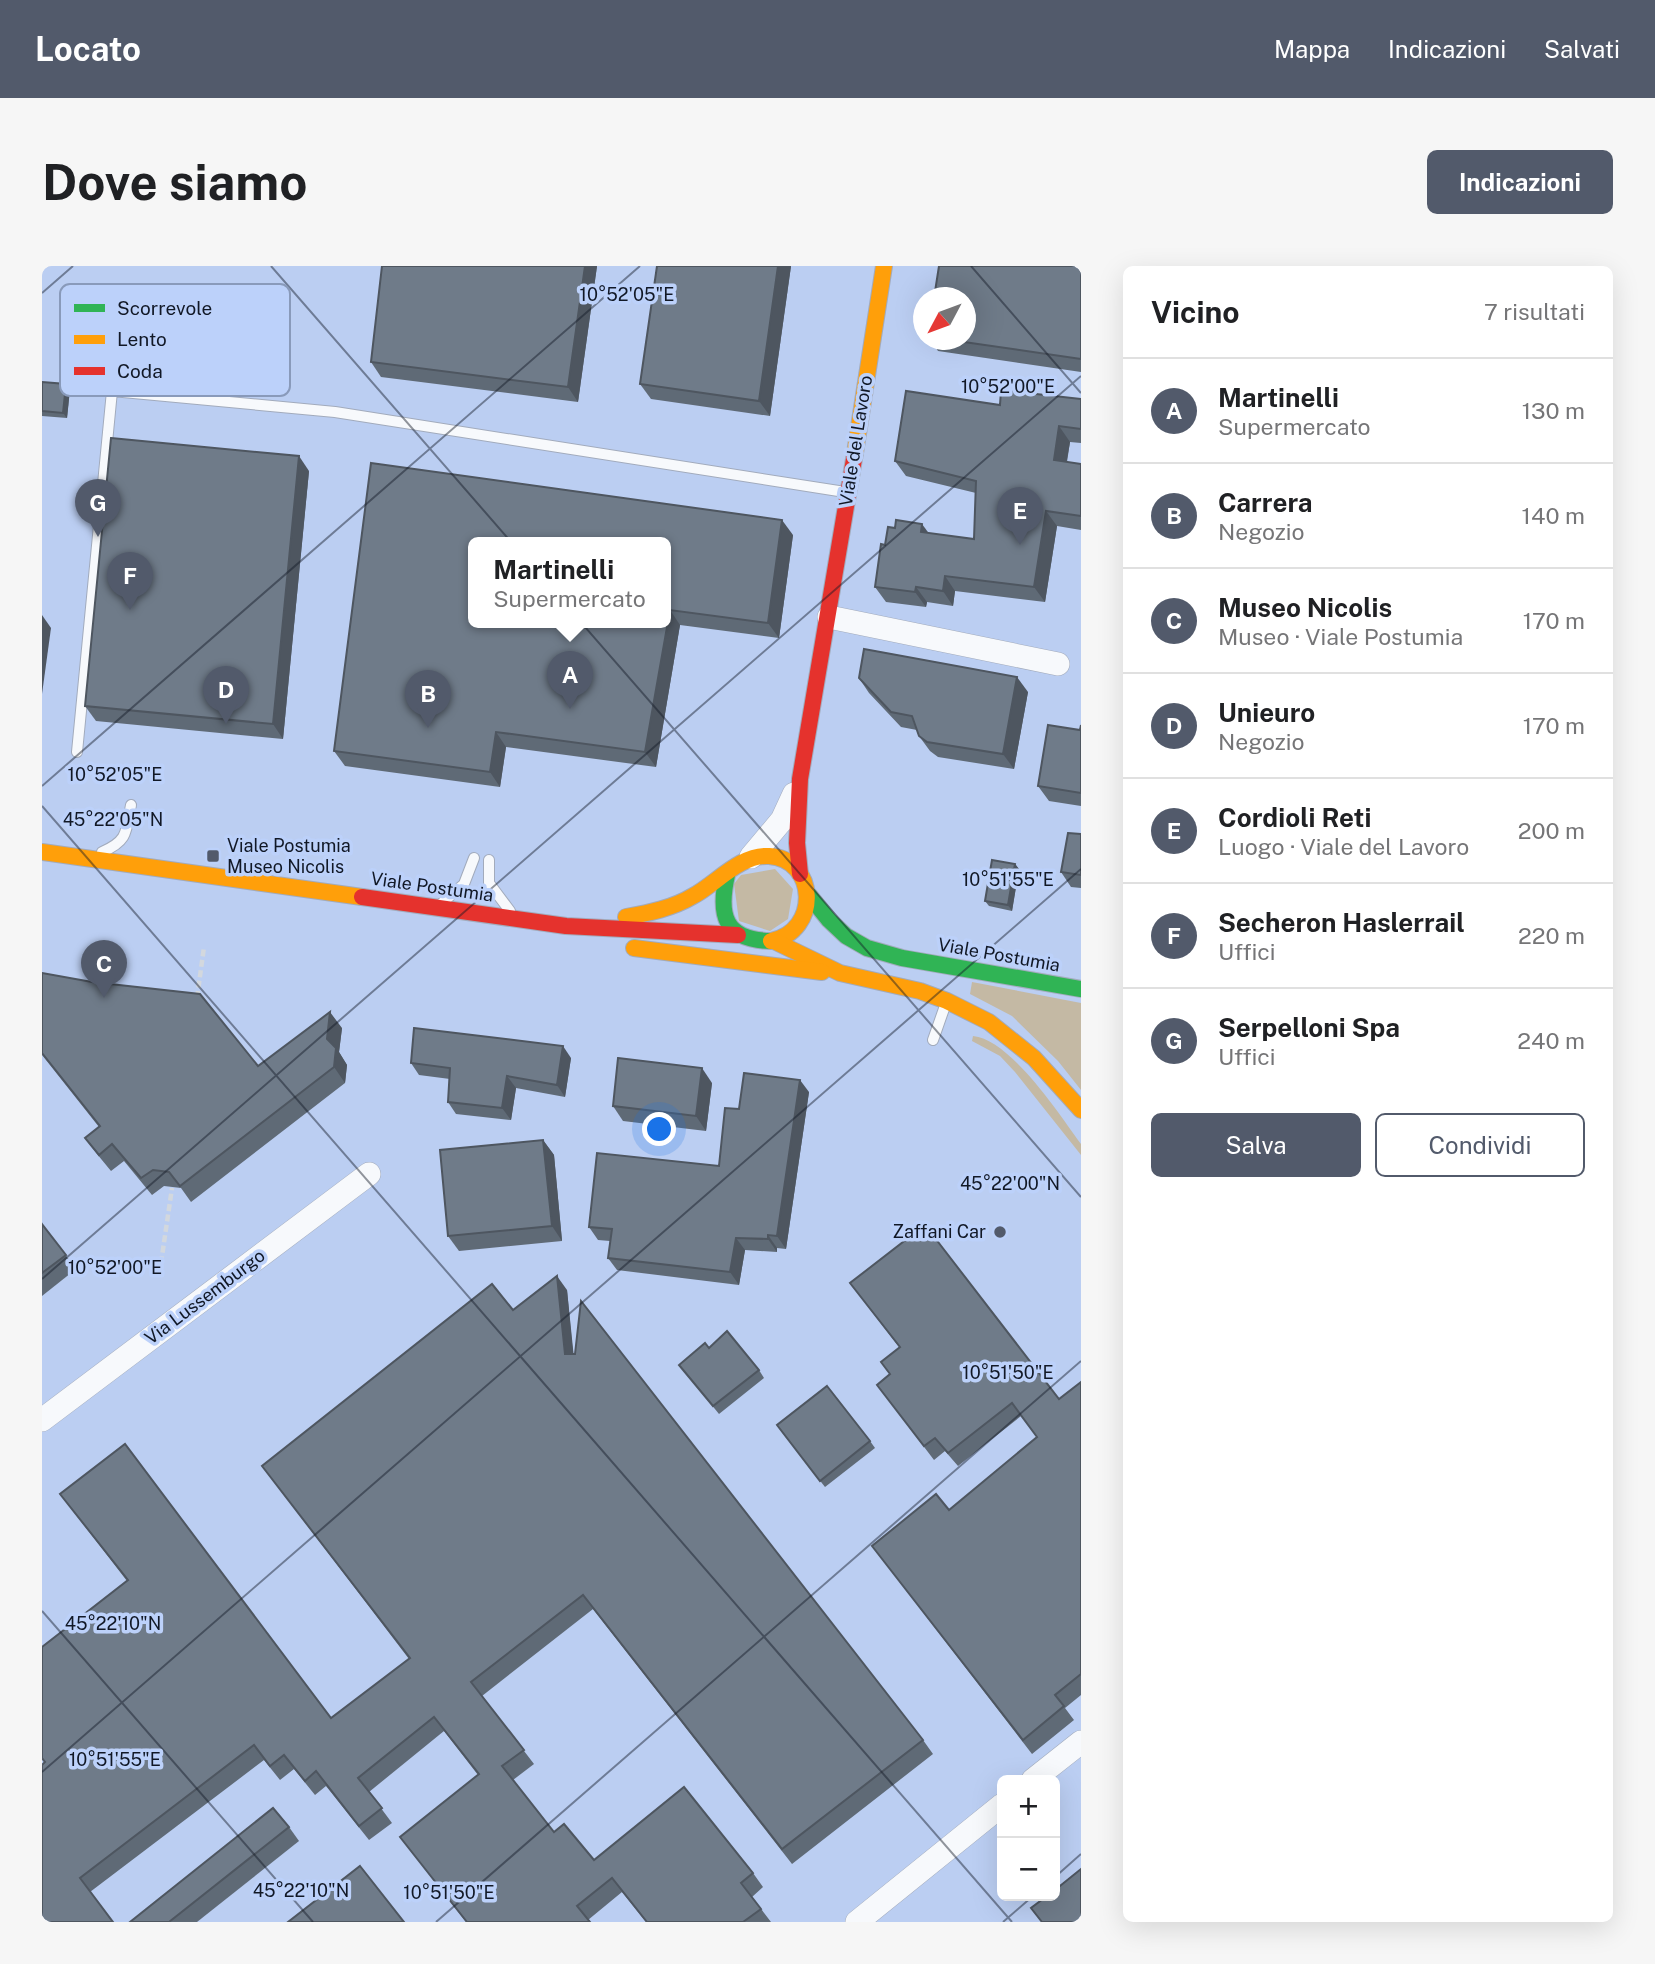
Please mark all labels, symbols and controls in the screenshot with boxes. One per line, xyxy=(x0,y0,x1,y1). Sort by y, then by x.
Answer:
text: Locato xyxy=(35,30,141,68)
text: Mappa xyxy=(1274,35,1350,63)
text: Indicazioni xyxy=(1388,35,1506,63)
text: Salvati xyxy=(1544,35,1620,63)
button: Indicazioni xyxy=(1427,150,1613,214)
text: Dove siamo xyxy=(42,153,307,211)
legend xyxy=(60,284,290,396)
text: 10°52'05"E xyxy=(580,284,674,305)
north arrow xyxy=(913,287,976,350)
text: Vicino xyxy=(1151,294,1240,330)
text: Scorrevole xyxy=(117,297,212,319)
text: 7 risultati xyxy=(1484,298,1585,325)
text: Lento xyxy=(117,328,167,350)
text: Coda xyxy=(117,360,163,382)
street label: Viale del Lavoro xyxy=(835,374,876,508)
text: 10°52'00"E xyxy=(961,376,1055,397)
text: Martinelli xyxy=(1218,382,1339,413)
text: A xyxy=(1166,397,1182,424)
text: 130 m xyxy=(1522,397,1585,424)
text: Supermercato xyxy=(1218,413,1371,440)
pin: G xyxy=(75,479,121,537)
pin: E xyxy=(997,487,1043,545)
text: Carrera xyxy=(1218,487,1313,518)
text: B xyxy=(1166,502,1182,529)
text: 140 m xyxy=(1522,502,1585,529)
text: Negozio xyxy=(1218,518,1305,545)
popup xyxy=(468,537,671,628)
pin: F xyxy=(107,552,153,610)
text: Martinelli xyxy=(493,554,614,585)
text: Supermercato xyxy=(493,585,646,612)
text: Museo Nicolis xyxy=(1218,592,1392,623)
text: C xyxy=(1166,607,1182,634)
text: 170 m xyxy=(1523,607,1585,634)
text: Museo · Viale Postumia xyxy=(1218,623,1463,650)
pin: A xyxy=(547,651,593,709)
pin: D xyxy=(203,666,249,724)
pin: B xyxy=(405,670,451,728)
text: Unieuro xyxy=(1218,697,1315,728)
text: D xyxy=(1166,712,1182,739)
text: 170 m xyxy=(1523,712,1585,739)
text: Negozio xyxy=(1218,728,1305,755)
text: 10°52'05"E xyxy=(68,764,162,785)
text: Cordioli Reti xyxy=(1218,802,1371,833)
text: 45°22'05"N xyxy=(63,809,163,830)
text: E xyxy=(1167,817,1181,844)
text: 200 m xyxy=(1518,817,1585,844)
text: Luogo · Viale del Lavoro xyxy=(1218,833,1469,860)
place label: Viale Postumia Museo Nicolis xyxy=(227,835,351,877)
marker: Viale Postumia Museo Nicolis xyxy=(205,848,221,864)
street label: Viale Postumia xyxy=(369,867,495,906)
text: 10°51'55"E xyxy=(962,869,1054,890)
text: Secheron Haslerrail xyxy=(1218,907,1465,938)
text: F xyxy=(1167,922,1181,949)
text: 220 m xyxy=(1518,922,1585,949)
street label: Viale Postumia xyxy=(936,933,1062,976)
text: Uffici xyxy=(1218,938,1275,965)
pin: C xyxy=(81,940,127,998)
text: Serpelloni Spa xyxy=(1218,1012,1400,1043)
text: G xyxy=(1165,1027,1183,1054)
text: 240 m xyxy=(1517,1027,1585,1054)
text: Uffici xyxy=(1218,1043,1275,1070)
your location xyxy=(642,1112,676,1146)
button: Salva xyxy=(1151,1113,1361,1177)
button: Condividi xyxy=(1375,1113,1585,1177)
text: 45°22'00"N xyxy=(960,1173,1060,1194)
place label: Zaffani Car xyxy=(892,1221,986,1242)
marker: Zaffani Car xyxy=(992,1224,1008,1240)
street label: Via Lussemburgo xyxy=(141,1245,269,1349)
text: 10°52'00"E xyxy=(68,1257,162,1278)
text: 10°51'50"E xyxy=(962,1362,1054,1383)
text: 45°22'10"N xyxy=(65,1613,161,1634)
text: 10°51'55"E xyxy=(69,1749,161,1770)
map controls xyxy=(997,1775,1060,1901)
button: + xyxy=(997,1775,1060,1838)
button: − xyxy=(997,1838,1060,1901)
text: 45°22'10"N xyxy=(253,1880,349,1901)
text: 10°51'50"E xyxy=(403,1882,495,1903)

